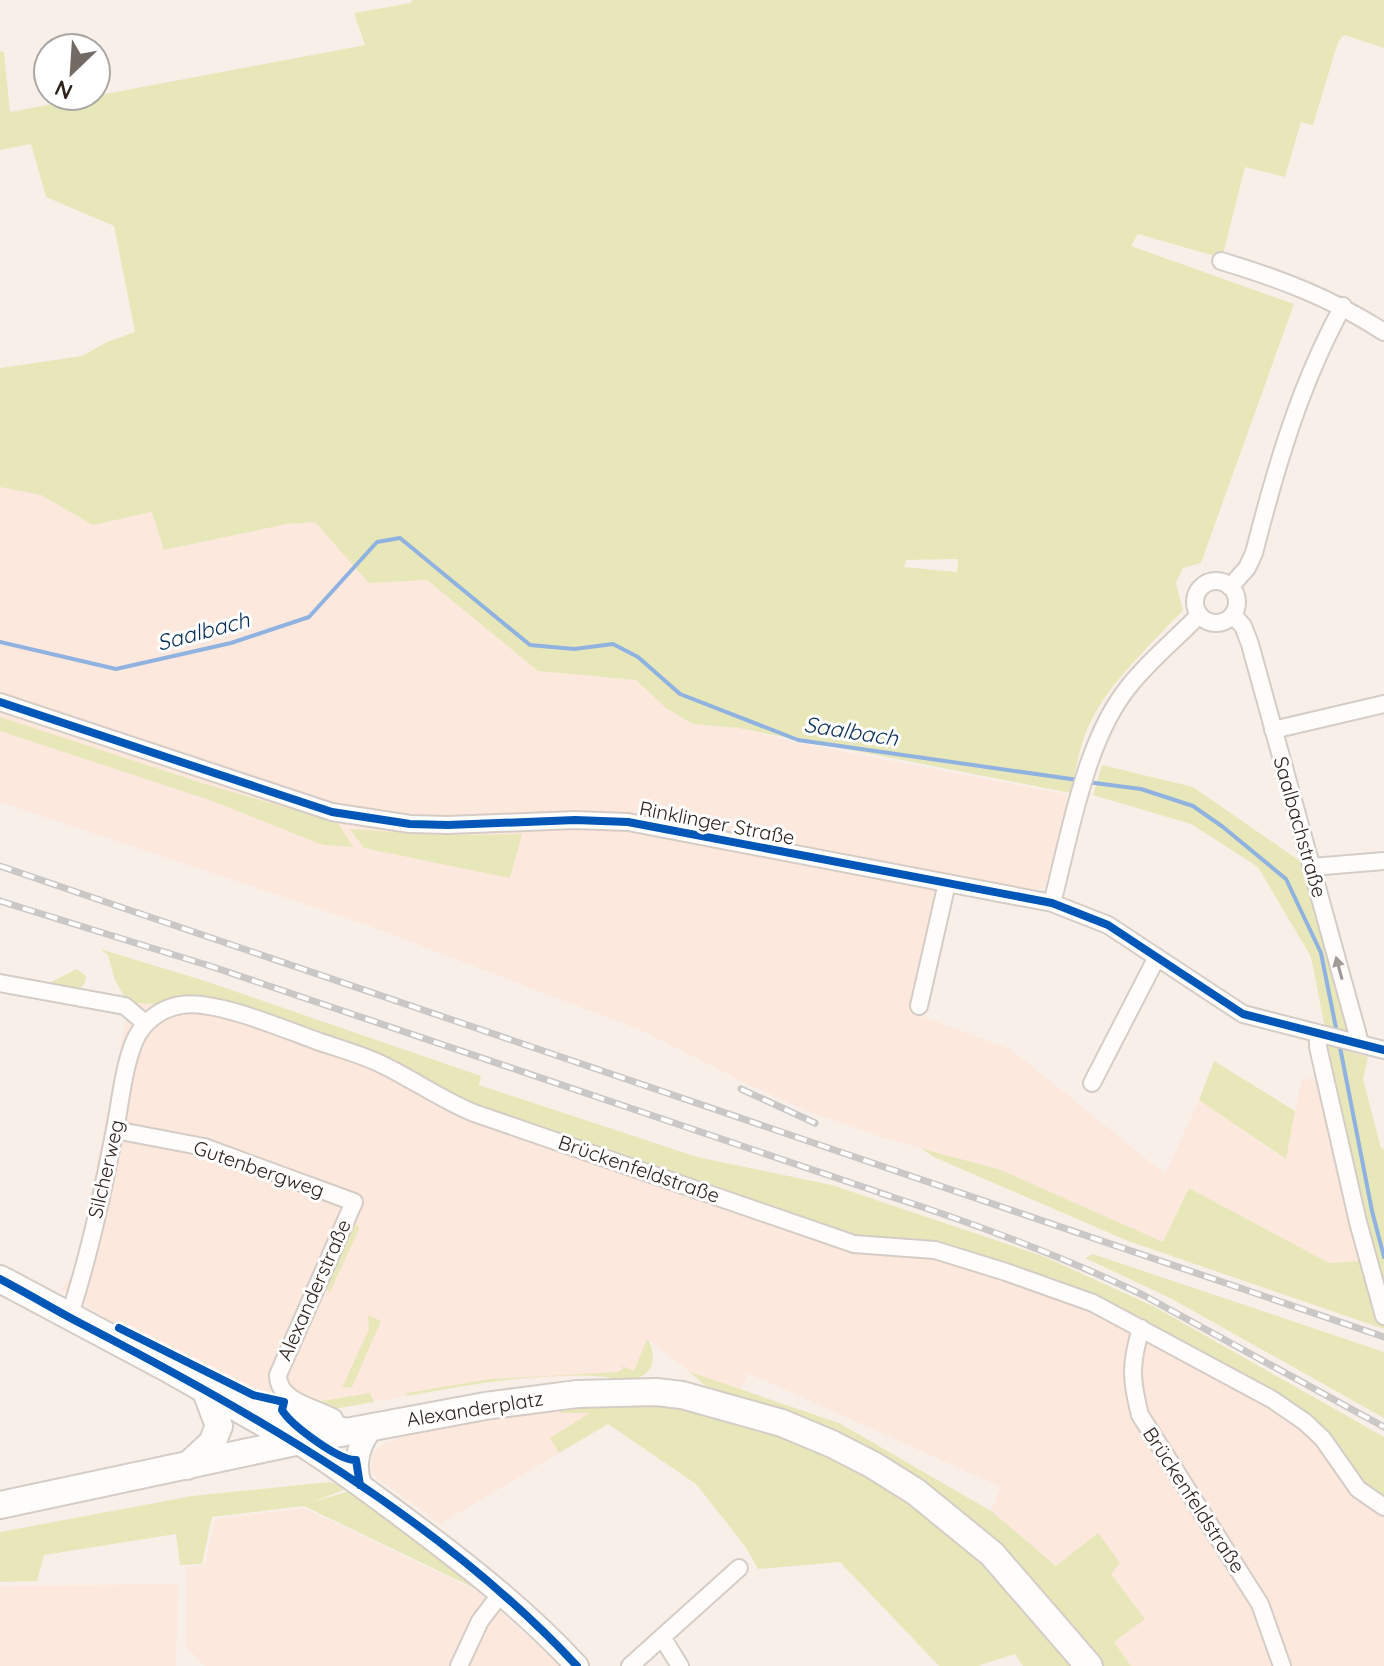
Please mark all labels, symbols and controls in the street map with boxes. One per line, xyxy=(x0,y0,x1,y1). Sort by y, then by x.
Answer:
north arrow xyxy=(32,32,112,112)
text: N xyxy=(50,74,77,106)
water label: Saalbach xyxy=(154,605,253,657)
water label: Saalbach xyxy=(802,710,901,752)
street label: Saalbachstraße xyxy=(1268,754,1333,900)
street label: Rinklinger Straße xyxy=(637,795,797,850)
one-way arrow xyxy=(1333,956,1345,981)
street label: Silcherweg xyxy=(82,1117,129,1221)
street label: Brückenfeldstraße xyxy=(555,1129,723,1208)
street label: Gutenbergweg xyxy=(190,1134,328,1203)
street label: Alexanderstraße xyxy=(271,1215,356,1364)
street label: Alexanderplatz xyxy=(405,1385,545,1432)
street label: Brückenfeldstraße xyxy=(1138,1422,1251,1577)

